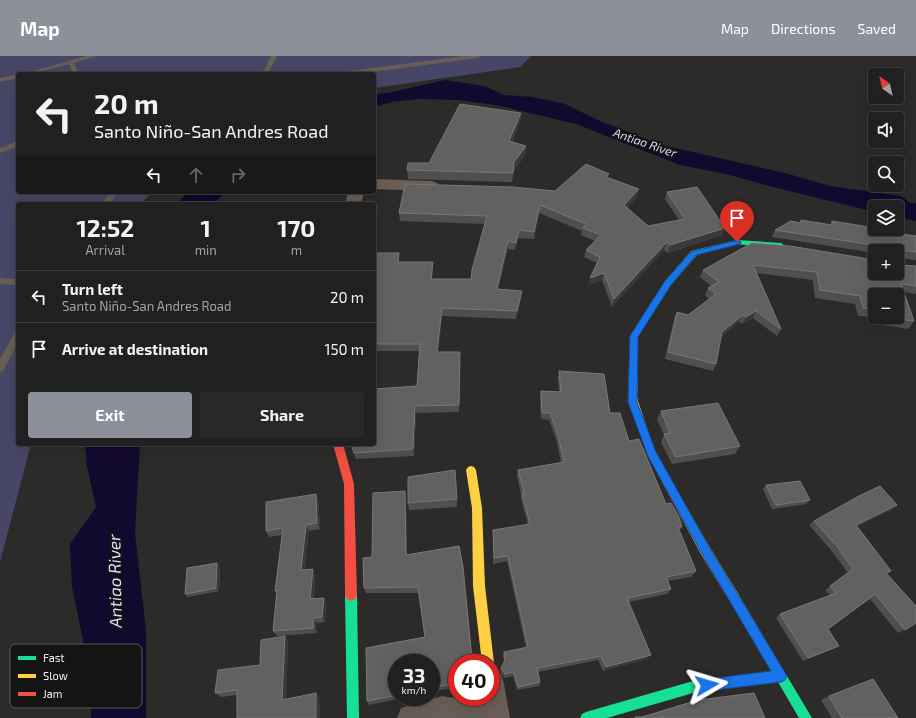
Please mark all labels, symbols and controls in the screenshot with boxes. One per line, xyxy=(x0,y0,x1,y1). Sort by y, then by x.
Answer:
text: Map xyxy=(20,17,60,40)
text: Map xyxy=(721,20,749,37)
text: Directions xyxy=(771,20,836,37)
text: Saved xyxy=(858,20,896,37)
north arrow xyxy=(868,68,904,104)
map controls xyxy=(868,68,904,324)
text: 20 m xyxy=(94,86,159,120)
icon: left xyxy=(28,88,80,140)
button: sound xyxy=(868,112,904,148)
text: Santo Niño-San Andres Road xyxy=(94,120,329,142)
water label: Antiao River xyxy=(611,124,679,160)
button: search xyxy=(868,156,904,192)
icon: left xyxy=(143,164,165,186)
icon: ahead xyxy=(185,164,207,186)
icon: right xyxy=(227,164,249,186)
button: layers xyxy=(868,200,904,236)
pin xyxy=(720,201,754,242)
icon: arrive xyxy=(726,207,748,229)
text: 12:52 xyxy=(76,213,134,242)
text: 1 xyxy=(201,213,211,242)
text: 170 xyxy=(277,213,315,242)
text: Arrival xyxy=(86,242,125,258)
text: min xyxy=(195,242,217,258)
text: m xyxy=(291,242,302,258)
button: + xyxy=(868,244,904,280)
text: Turn left xyxy=(62,280,123,298)
icon: left xyxy=(28,286,50,308)
text: 20 m xyxy=(330,288,364,306)
button: − xyxy=(868,288,904,324)
text: Santo Niño-San Andres Road xyxy=(62,298,231,314)
icon: arrive xyxy=(28,338,50,360)
text: Arrive at destination xyxy=(62,340,208,358)
text: 150 m xyxy=(324,340,364,358)
button: Exit xyxy=(28,392,192,438)
button: Share xyxy=(200,392,364,438)
water label: Antiao River xyxy=(103,534,125,629)
legend xyxy=(10,644,142,708)
text: Fast xyxy=(43,651,65,664)
speed limit sign: 40 xyxy=(448,654,500,706)
text: 33 xyxy=(403,663,425,687)
position arrow xyxy=(686,664,728,706)
text: Slow xyxy=(43,669,68,682)
text: km/h xyxy=(402,684,426,696)
text: Jam xyxy=(43,687,62,700)

